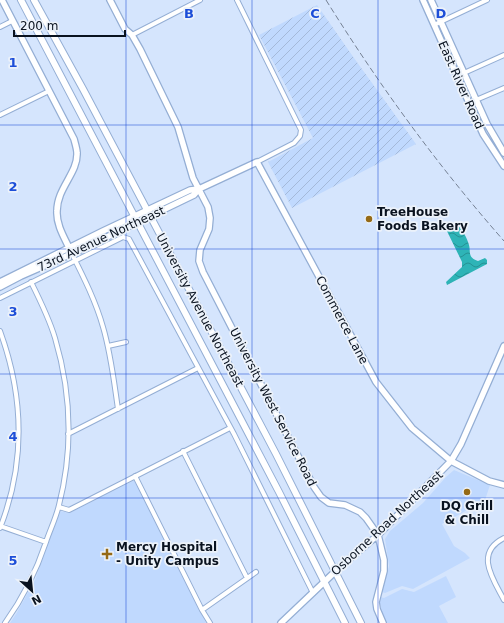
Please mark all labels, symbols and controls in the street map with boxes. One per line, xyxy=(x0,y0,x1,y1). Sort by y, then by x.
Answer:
text: B xyxy=(184,6,194,21)
text: C xyxy=(310,6,320,21)
text: D xyxy=(436,6,447,21)
scale bar xyxy=(14,12,125,38)
text: 200 m xyxy=(20,19,58,33)
street label: East River Road xyxy=(435,39,487,131)
text: 1 xyxy=(8,55,18,70)
text: 2 xyxy=(8,179,18,194)
street label: 73rd Avenue Northeast xyxy=(35,203,167,275)
place label: TreeHouse Foods Bakery xyxy=(377,205,468,233)
marker: TreeHouse Foods Bakery xyxy=(364,214,374,224)
street label: University Avenue Northeast xyxy=(153,231,247,389)
street label: Commerce Lane xyxy=(313,273,371,367)
text: 3 xyxy=(8,304,18,319)
street label: University West Service Road xyxy=(227,325,319,489)
text: 4 xyxy=(8,429,18,444)
street label: Osborne Road Northeast xyxy=(328,467,446,578)
marker: DQ Grill & Chill xyxy=(462,487,472,497)
place label: DQ Grill & Chill xyxy=(441,499,493,527)
place label: Mercy Hospital - Unity Campus xyxy=(116,540,219,568)
marker: Mercy Hospital - Unity Campus xyxy=(101,548,113,560)
text: 5 xyxy=(8,553,18,568)
north arrow xyxy=(12,571,52,611)
text: N xyxy=(29,592,43,607)

